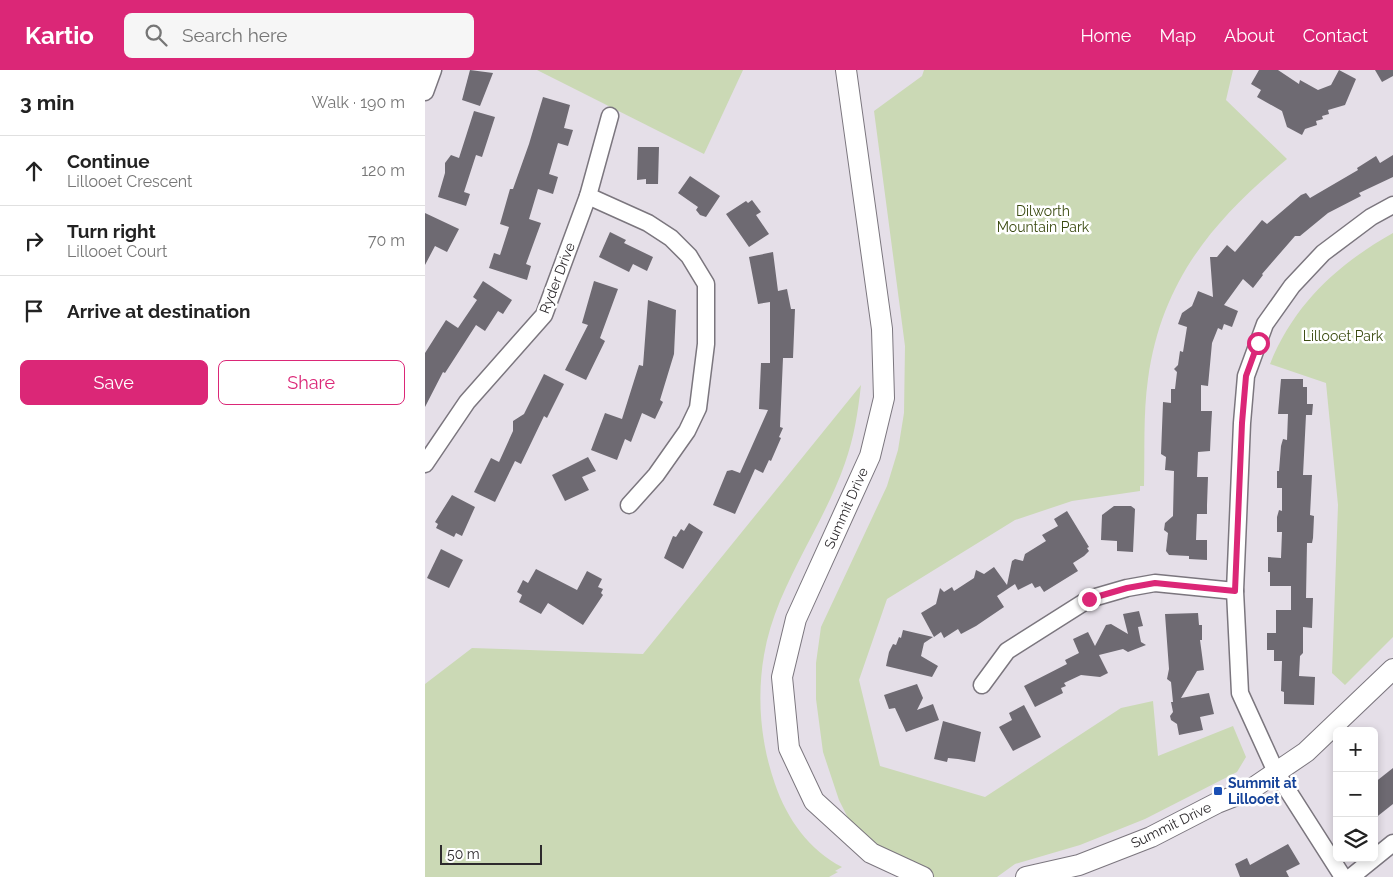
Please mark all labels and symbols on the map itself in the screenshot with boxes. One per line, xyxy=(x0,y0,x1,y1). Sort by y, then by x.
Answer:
park label: Dilworth Mountain Park xyxy=(997,203,1090,235)
street label: Ryder Drive xyxy=(536,240,578,316)
park label: Lillooet Park xyxy=(1303,328,1384,344)
route start xyxy=(1247,332,1270,355)
street label: Summit Drive xyxy=(821,465,871,551)
route end xyxy=(1078,588,1101,611)
place label: Summit at Lillooet xyxy=(1228,775,1298,807)
marker: Summit at Lillooet xyxy=(1212,785,1224,797)
street label: Summit Drive xyxy=(1128,799,1214,851)
scale bar xyxy=(440,842,543,865)

